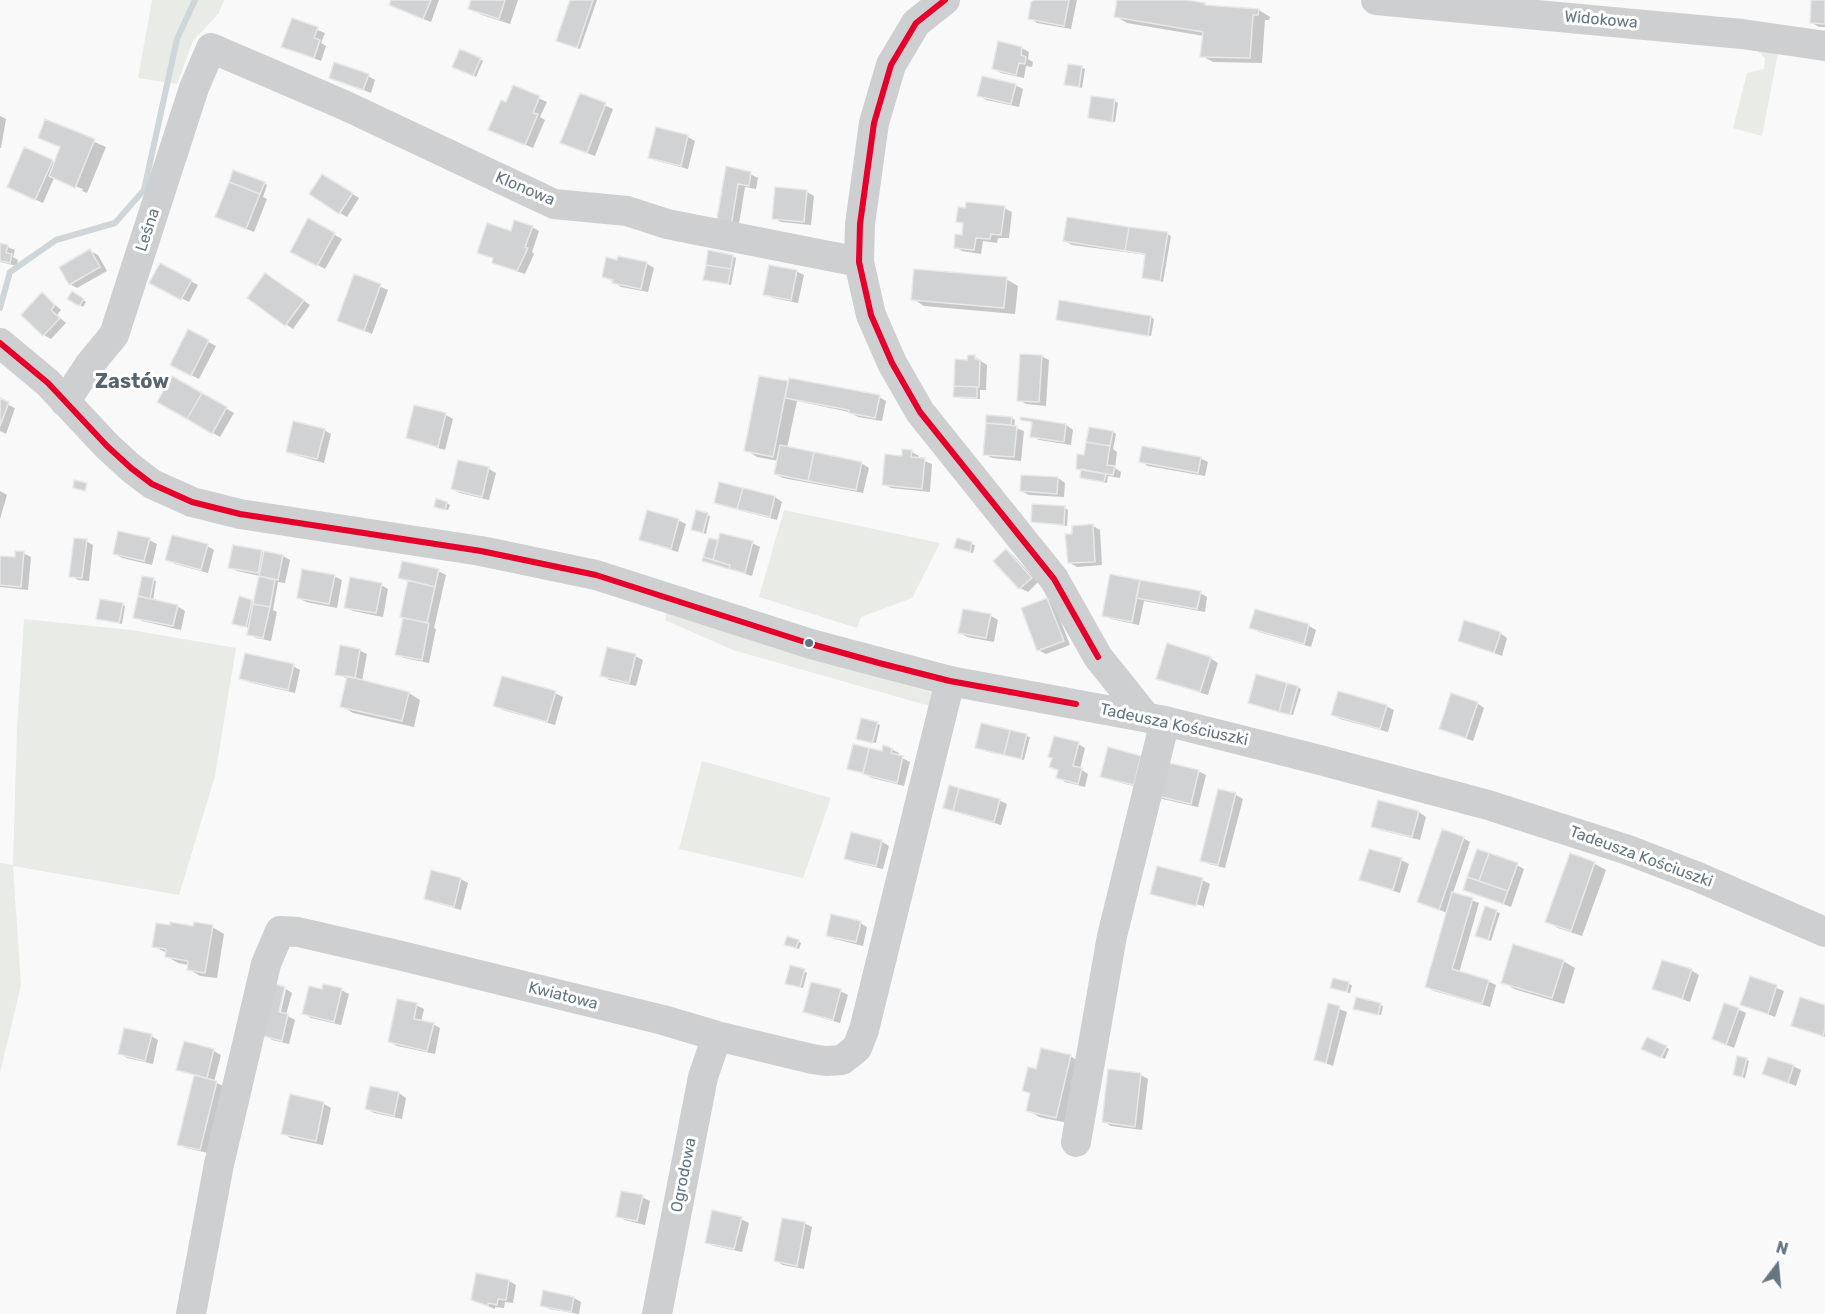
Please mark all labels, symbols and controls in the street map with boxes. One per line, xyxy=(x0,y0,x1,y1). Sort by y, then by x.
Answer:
street label: Widokowa xyxy=(1563,7,1639,33)
street label: Klonowa xyxy=(492,168,558,210)
street label: Leśna xyxy=(132,206,164,254)
district label: Zastów xyxy=(95,370,169,394)
unlabelled marker xyxy=(803,637,815,649)
street label: Tadeusza Kościuszki xyxy=(1098,700,1250,750)
street label: Tadeusza Kościuszki xyxy=(1567,822,1715,892)
street label: Kwiatowa xyxy=(526,978,600,1014)
street label: Ogrodowa xyxy=(667,1136,701,1214)
north arrow xyxy=(1747,1236,1807,1296)
text: N xyxy=(1774,1237,1790,1259)

